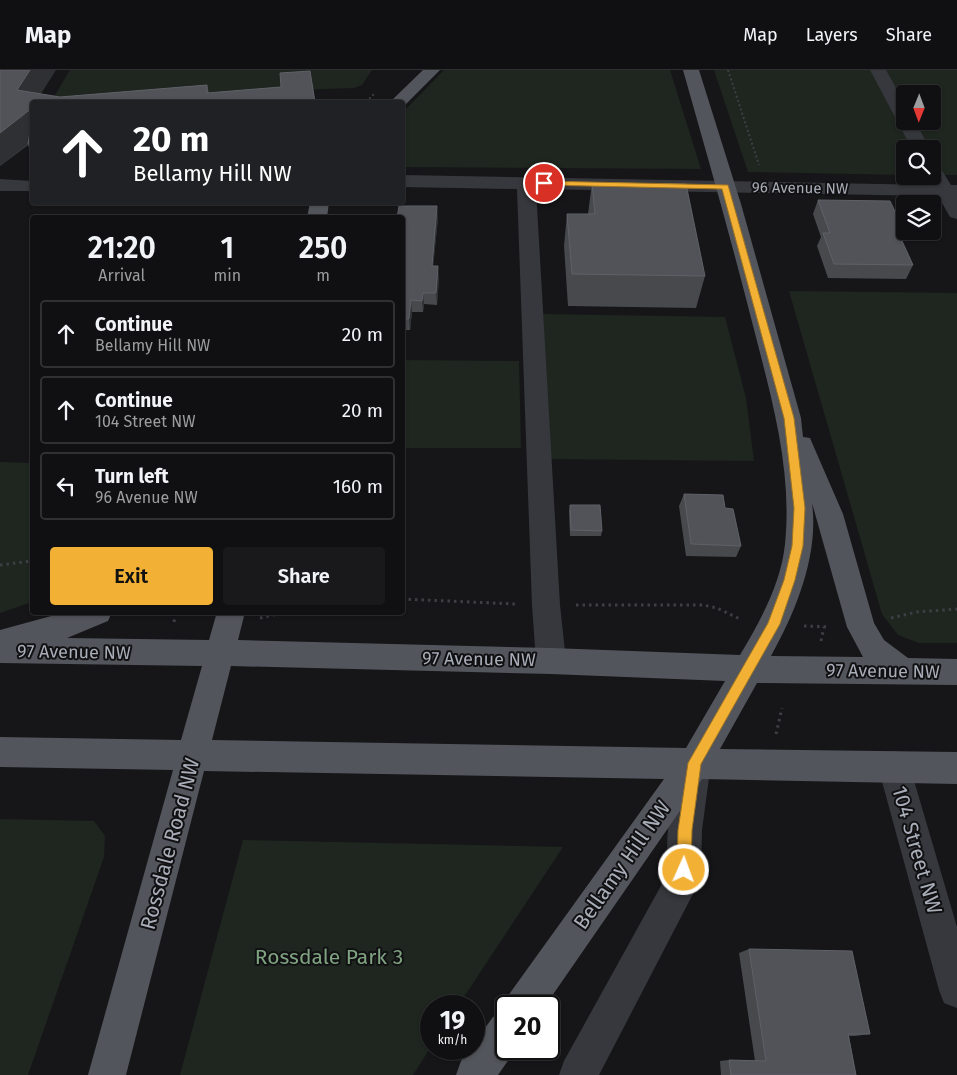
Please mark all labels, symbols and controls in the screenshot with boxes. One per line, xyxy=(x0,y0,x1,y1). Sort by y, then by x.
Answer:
text: Map xyxy=(25,21,71,49)
text: Map xyxy=(743,24,778,46)
text: Layers xyxy=(806,24,858,46)
text: Share xyxy=(886,24,932,46)
north arrow xyxy=(896,85,941,130)
map controls xyxy=(896,85,941,240)
text: 20 m xyxy=(133,118,209,160)
icon: ahead xyxy=(50,120,115,185)
button: search xyxy=(896,140,941,185)
text: Bellamy Hill NW xyxy=(133,160,292,187)
pin xyxy=(523,162,565,204)
icon: arrive xyxy=(530,169,558,197)
street label: 96 Avenue NW xyxy=(752,178,849,198)
button: layers xyxy=(896,195,941,240)
text: 21:20 xyxy=(88,230,156,266)
text: 1 xyxy=(221,230,234,266)
text: 250 xyxy=(299,230,347,266)
text: Arrival xyxy=(98,266,145,285)
text: min xyxy=(214,266,241,285)
text: m xyxy=(316,266,330,285)
text: Continue xyxy=(95,313,173,336)
icon: ahead xyxy=(52,320,80,348)
text: 20 m xyxy=(342,323,383,346)
text: Bellamy Hill NW xyxy=(95,336,210,355)
text: Continue xyxy=(95,389,173,412)
icon: ahead xyxy=(52,396,80,424)
text: 20 m xyxy=(342,399,383,422)
text: 104 Street NW xyxy=(95,412,195,431)
text: Turn left xyxy=(95,465,169,488)
icon: left xyxy=(52,472,80,500)
text: 160 m xyxy=(333,475,383,498)
text: 96 Avenue NW xyxy=(95,488,198,507)
button: Exit xyxy=(50,547,213,605)
button: Share xyxy=(223,547,385,605)
street label: 97 Avenue NW xyxy=(17,640,131,664)
street label: 97 Avenue NW xyxy=(422,647,536,671)
street label: 97 Avenue NW xyxy=(826,659,940,683)
street label: Rossdale Road NW xyxy=(135,755,205,933)
street label: 104 Street NW xyxy=(886,783,948,917)
street label: Bellamy Hill NW xyxy=(568,796,676,934)
position arrow xyxy=(657,843,709,895)
park label: Rossdale Park 3 xyxy=(255,944,403,970)
speed limit sign: 20 xyxy=(495,995,560,1060)
text: 19 xyxy=(440,1006,465,1036)
text: km/h xyxy=(438,1033,467,1047)

